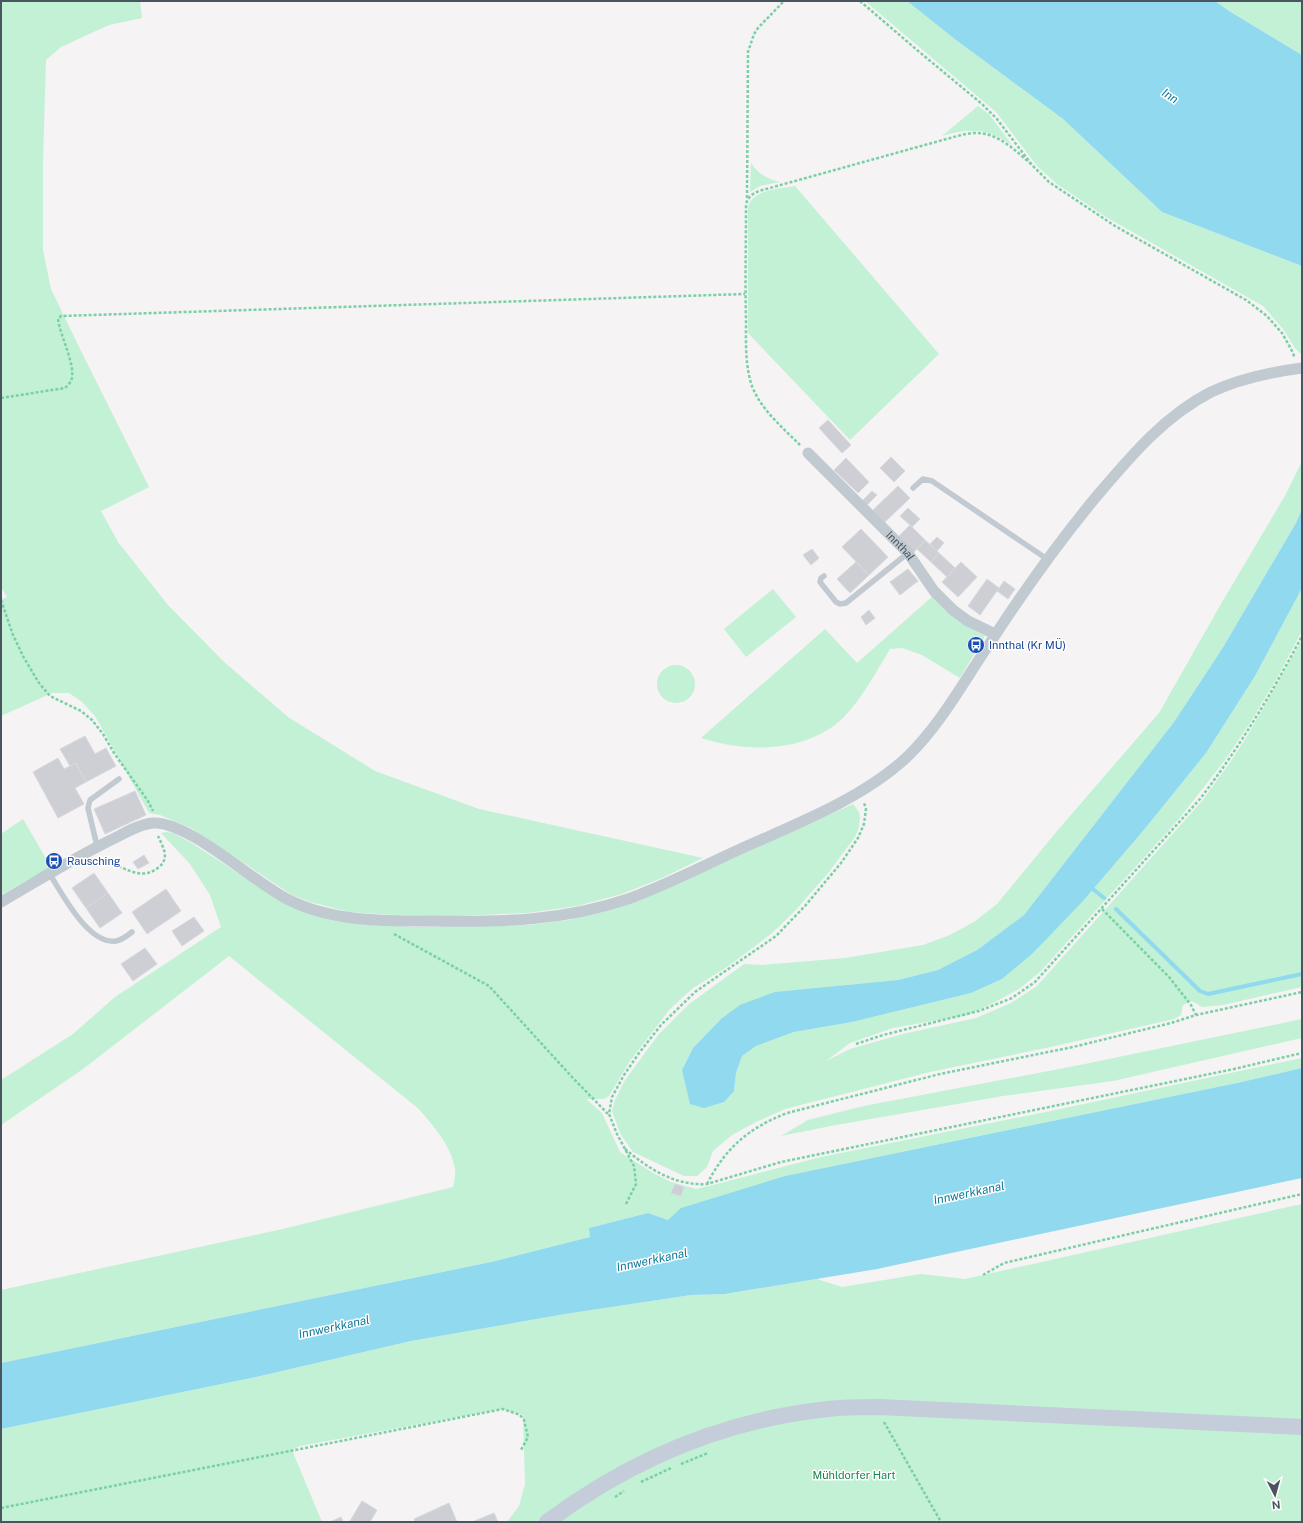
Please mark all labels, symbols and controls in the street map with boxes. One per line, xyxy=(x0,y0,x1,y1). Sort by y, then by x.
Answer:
water label: Inn xyxy=(1159,86,1181,107)
street label: Innthal xyxy=(884,529,917,563)
bus stop icon: Innthal (Kr MÜ) xyxy=(966,635,986,655)
place label: Innthal (Kr MÜ) xyxy=(989,638,1066,651)
bus stop icon: Rausching xyxy=(44,851,64,871)
place label: Rausching xyxy=(67,855,121,867)
water label: Innwerkkanal xyxy=(932,1179,1006,1207)
water label: Innwerkkanal xyxy=(615,1246,689,1274)
water label: Innwerkkanal xyxy=(297,1313,371,1341)
park label: Mühldorfer Hart xyxy=(812,1469,896,1481)
north arrow xyxy=(1255,1475,1295,1515)
text: N xyxy=(1271,1499,1281,1511)

